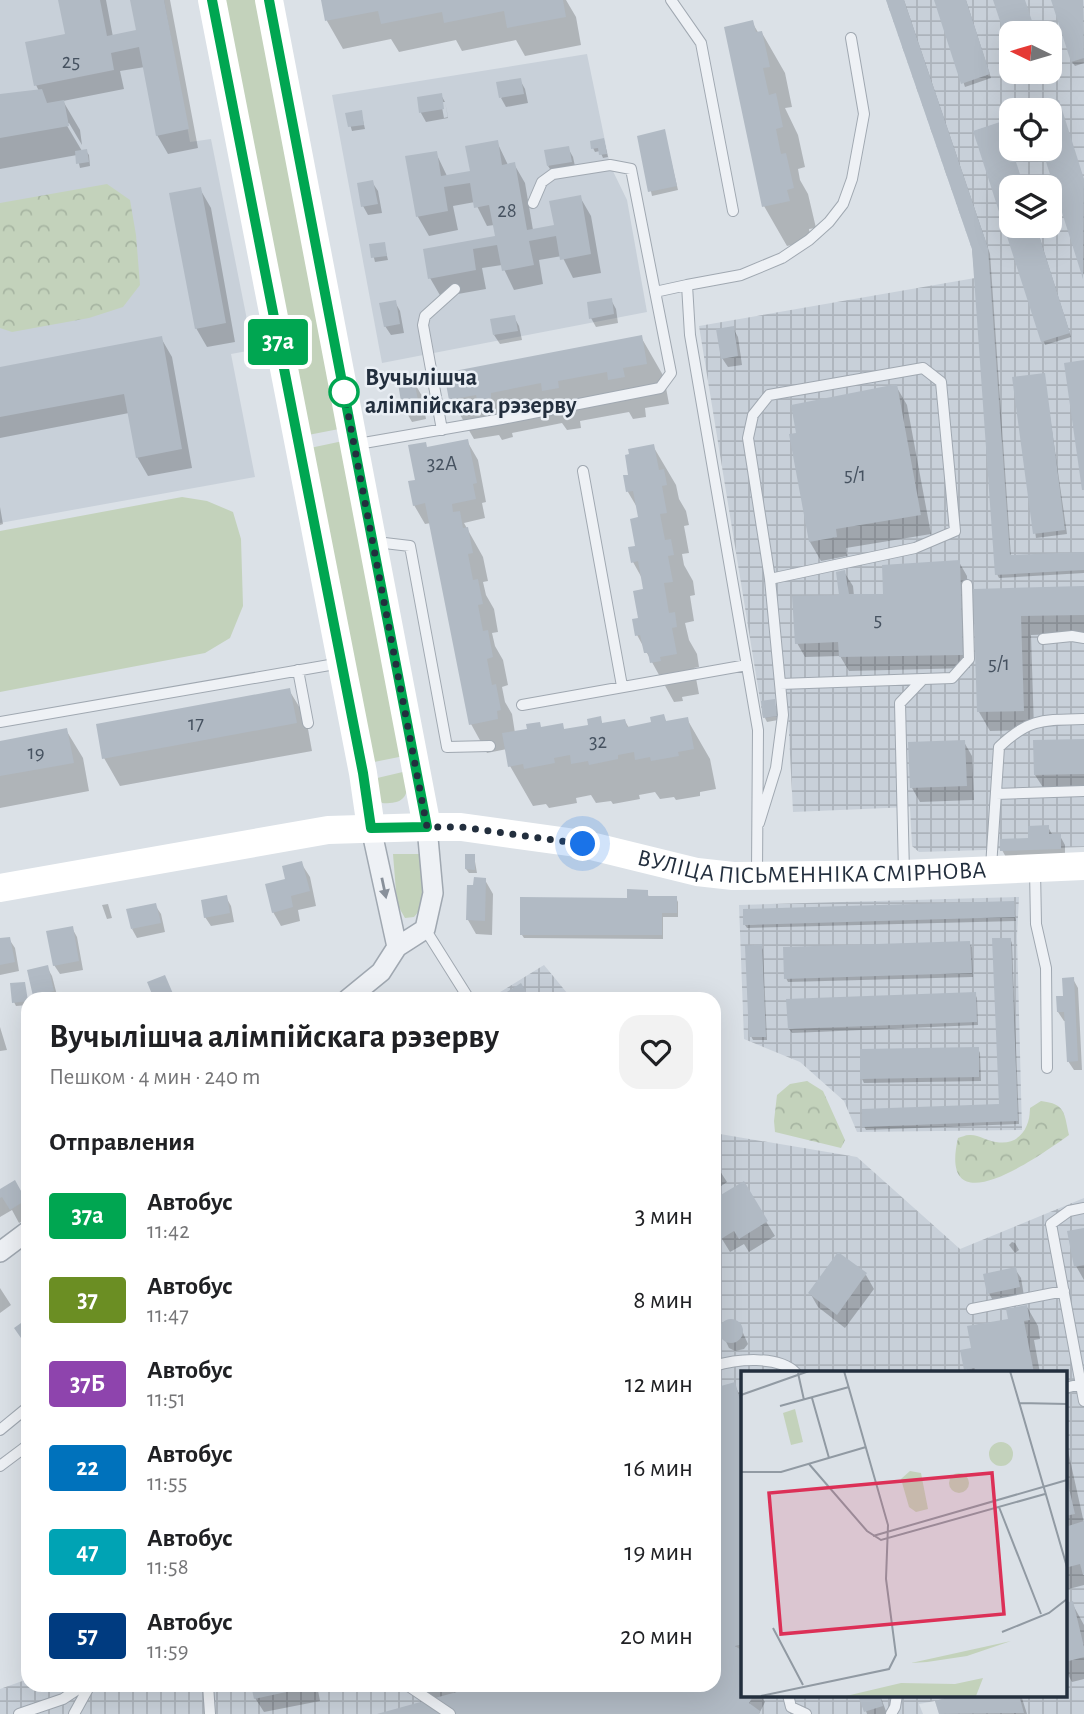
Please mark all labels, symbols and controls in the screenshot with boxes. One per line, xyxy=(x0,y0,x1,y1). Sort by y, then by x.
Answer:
north arrow xyxy=(999,21,1062,84)
map controls xyxy=(999,21,1062,238)
house number: 25 xyxy=(62,51,80,72)
button: locate xyxy=(999,98,1062,161)
button: layers xyxy=(999,175,1062,238)
house number: 28 xyxy=(497,200,517,221)
line badge: 37а xyxy=(238,319,318,365)
text: 37а xyxy=(262,330,294,354)
place label: Вучылішча алімпійскага рэзерву xyxy=(365,366,577,418)
marker: Вучылішча алімпійскага рэзерву xyxy=(329,377,359,407)
house number: 32А xyxy=(427,453,457,474)
house number: 5/1 xyxy=(844,464,866,485)
house number: 5 xyxy=(874,609,882,630)
house number: 5/1 xyxy=(988,653,1010,674)
house number: 17 xyxy=(188,713,204,734)
house number: 32 xyxy=(589,731,607,752)
house number: 19 xyxy=(27,742,45,763)
your location xyxy=(565,826,600,861)
street label: ВУЛІЦА ПІСЬМЕННІКА СМІРНОВА xyxy=(635,846,987,888)
one-way arrow xyxy=(378,877,389,899)
button: heart xyxy=(619,1015,693,1089)
text: Вучылішча алімпійскага рэзерву xyxy=(49,1021,499,1054)
text: Пешком · 4 мин · 240 m xyxy=(49,1066,260,1089)
text: Отправления xyxy=(49,1129,195,1155)
text: Автобус xyxy=(147,1189,233,1215)
text: 3 мин xyxy=(635,1203,693,1229)
text: 37а xyxy=(71,1204,104,1228)
text: 11:42 xyxy=(147,1220,190,1243)
text: Автобус xyxy=(147,1273,233,1299)
text: 8 мин xyxy=(633,1287,693,1313)
text: 37 xyxy=(77,1288,98,1312)
text: 11:47 xyxy=(147,1304,189,1327)
text: Автобус xyxy=(147,1357,233,1383)
text: 12 мин xyxy=(625,1371,693,1397)
inset map xyxy=(741,1371,1066,1696)
text: 37Б xyxy=(70,1372,105,1396)
text: 11:51 xyxy=(147,1388,186,1411)
text: Автобус xyxy=(147,1441,233,1467)
text: 16 мин xyxy=(624,1455,693,1481)
text: 22 xyxy=(76,1456,99,1480)
text: 11:55 xyxy=(147,1472,187,1495)
text: Автобус xyxy=(147,1525,233,1551)
text: 19 мин xyxy=(624,1539,693,1565)
text: 47 xyxy=(76,1540,99,1564)
text: 11:58 xyxy=(147,1556,189,1579)
text: Автобус xyxy=(147,1609,233,1635)
text: 20 мин xyxy=(620,1623,693,1649)
text: 57 xyxy=(77,1624,98,1648)
text: 11:59 xyxy=(147,1640,189,1663)

